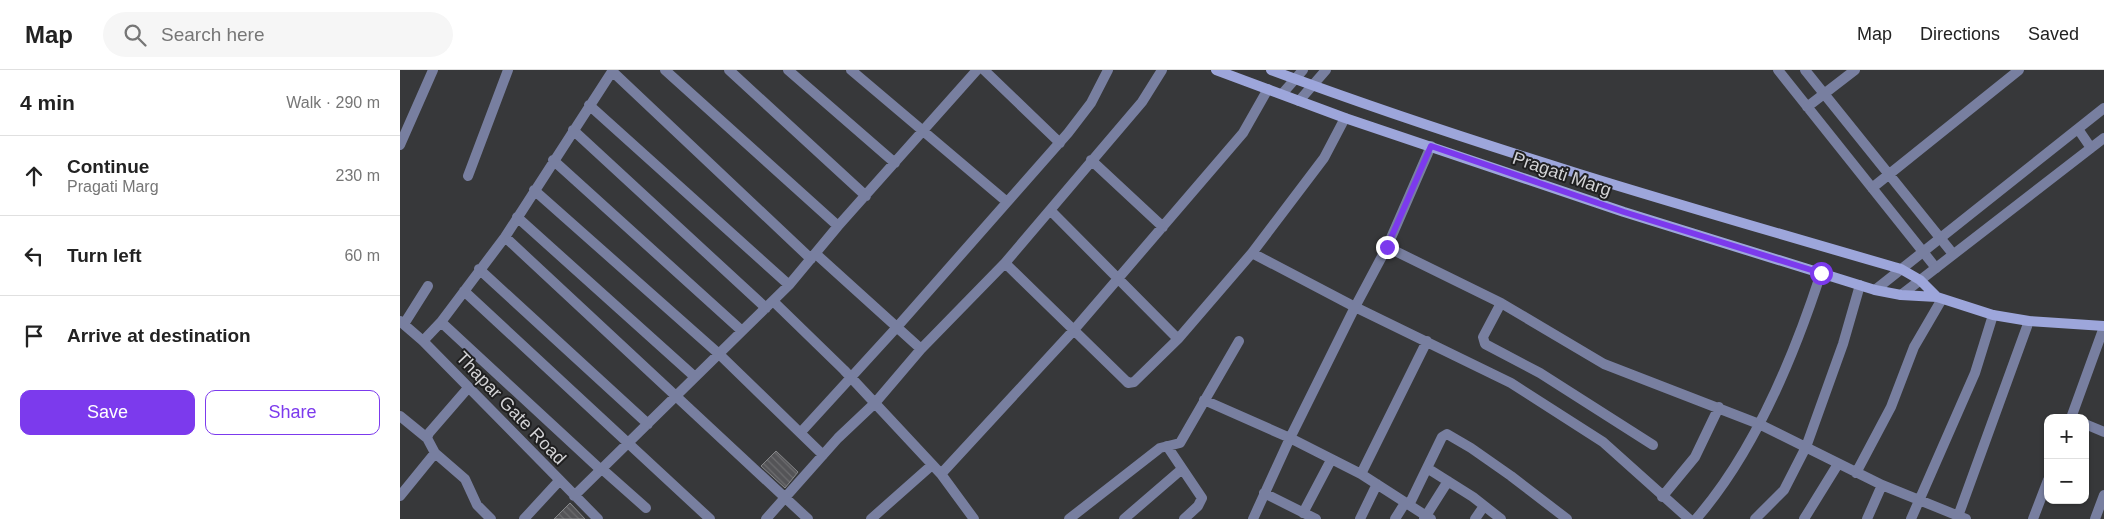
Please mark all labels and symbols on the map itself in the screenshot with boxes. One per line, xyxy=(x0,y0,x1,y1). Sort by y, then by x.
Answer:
street label: Pragati Marg xyxy=(1510,148,1614,200)
route end xyxy=(1376,236,1399,259)
route start xyxy=(1810,262,1833,285)
street label: Thapar Gate Road xyxy=(452,347,570,469)

